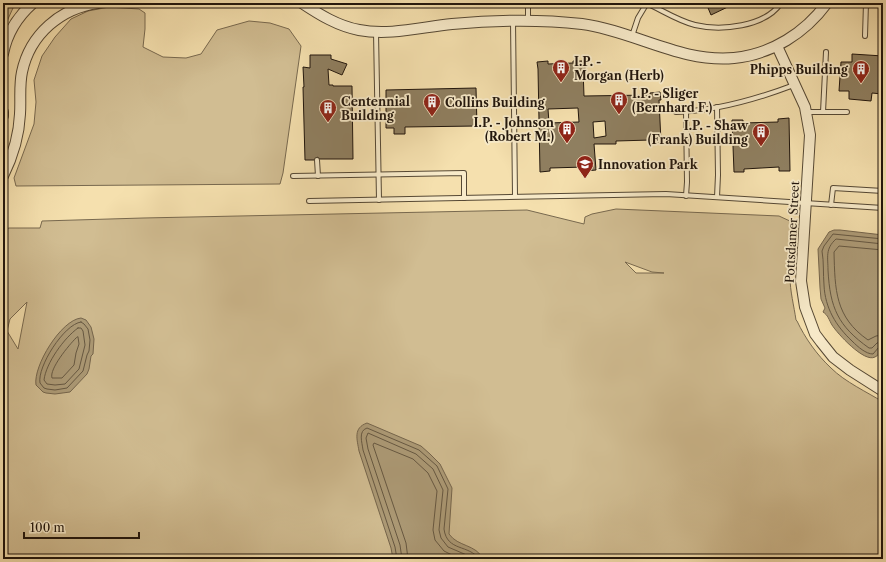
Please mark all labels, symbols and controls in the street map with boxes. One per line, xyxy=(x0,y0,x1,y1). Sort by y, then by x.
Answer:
place label: I.P. - Morgan (Herb) xyxy=(574,54,664,83)
building icon: I.P. - Morgan (Herb) xyxy=(551,58,571,83)
building icon: Phipps Building xyxy=(851,59,871,84)
place label: Phipps Building xyxy=(750,62,849,77)
place label: I.P. - Sliger (Bernhard F.) xyxy=(632,86,712,115)
building icon: I.P. - Sliger (Bernhard F.) xyxy=(609,90,629,115)
building icon: Collins Building xyxy=(422,92,442,117)
place label: Centennial Building xyxy=(341,94,410,123)
place label: Collins Building xyxy=(445,95,546,110)
building icon: Centennial Building xyxy=(318,98,338,123)
place label: I.P. - Johnson (Robert M.) xyxy=(474,115,555,144)
place label: I.P. - Shaw (Frank) Building xyxy=(648,118,749,147)
building icon: I.P. - Johnson (Robert M.) xyxy=(557,119,577,144)
building icon: I.P. - Shaw (Frank) Building xyxy=(751,122,771,147)
school or university icon: Innovation Park xyxy=(575,154,595,179)
place label: Innovation Park xyxy=(598,157,699,172)
street label: Pottsdamer Street xyxy=(782,180,802,283)
scale bar xyxy=(24,514,139,540)
text: 100 m xyxy=(30,520,65,535)

